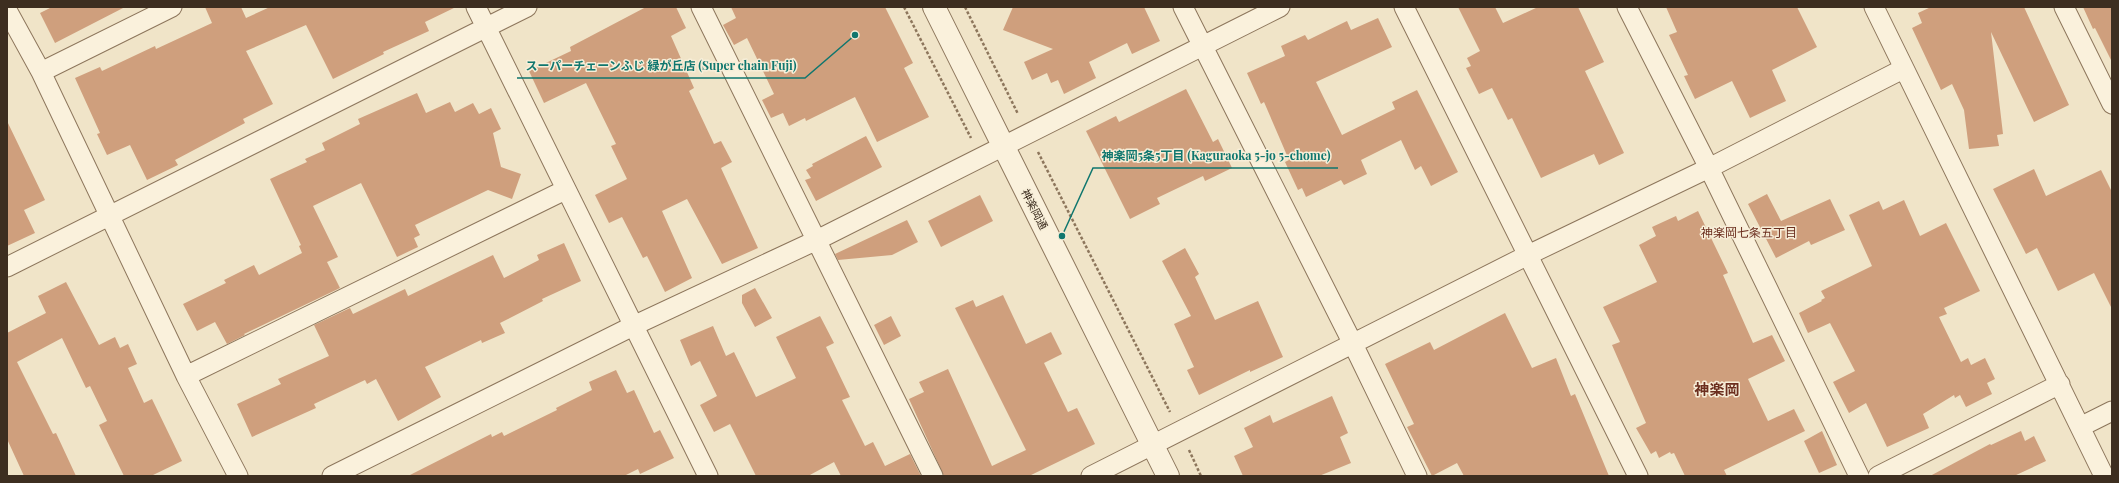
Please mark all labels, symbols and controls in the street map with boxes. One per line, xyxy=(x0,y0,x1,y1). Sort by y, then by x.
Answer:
callout: スーパーチェーンふじ 緑が丘店 (Super chain Fuji) xyxy=(517,54,805,78)
text: スーパーチェーンふじ 緑が丘店 (Super chain Fuji) xyxy=(525,57,797,73)
callout: 神楽岡5条5丁目 (Kaguraoka 5-jo 5-chome) xyxy=(1093,144,1338,168)
text: 神楽岡5条5丁目 (Kaguraoka 5-jo 5-chome) xyxy=(1101,147,1331,163)
street label: 神楽岡通 xyxy=(1018,186,1052,232)
district label: 神楽岡七条五丁目 xyxy=(1701,224,1797,240)
district label: 神楽岡 xyxy=(1693,379,1740,399)

